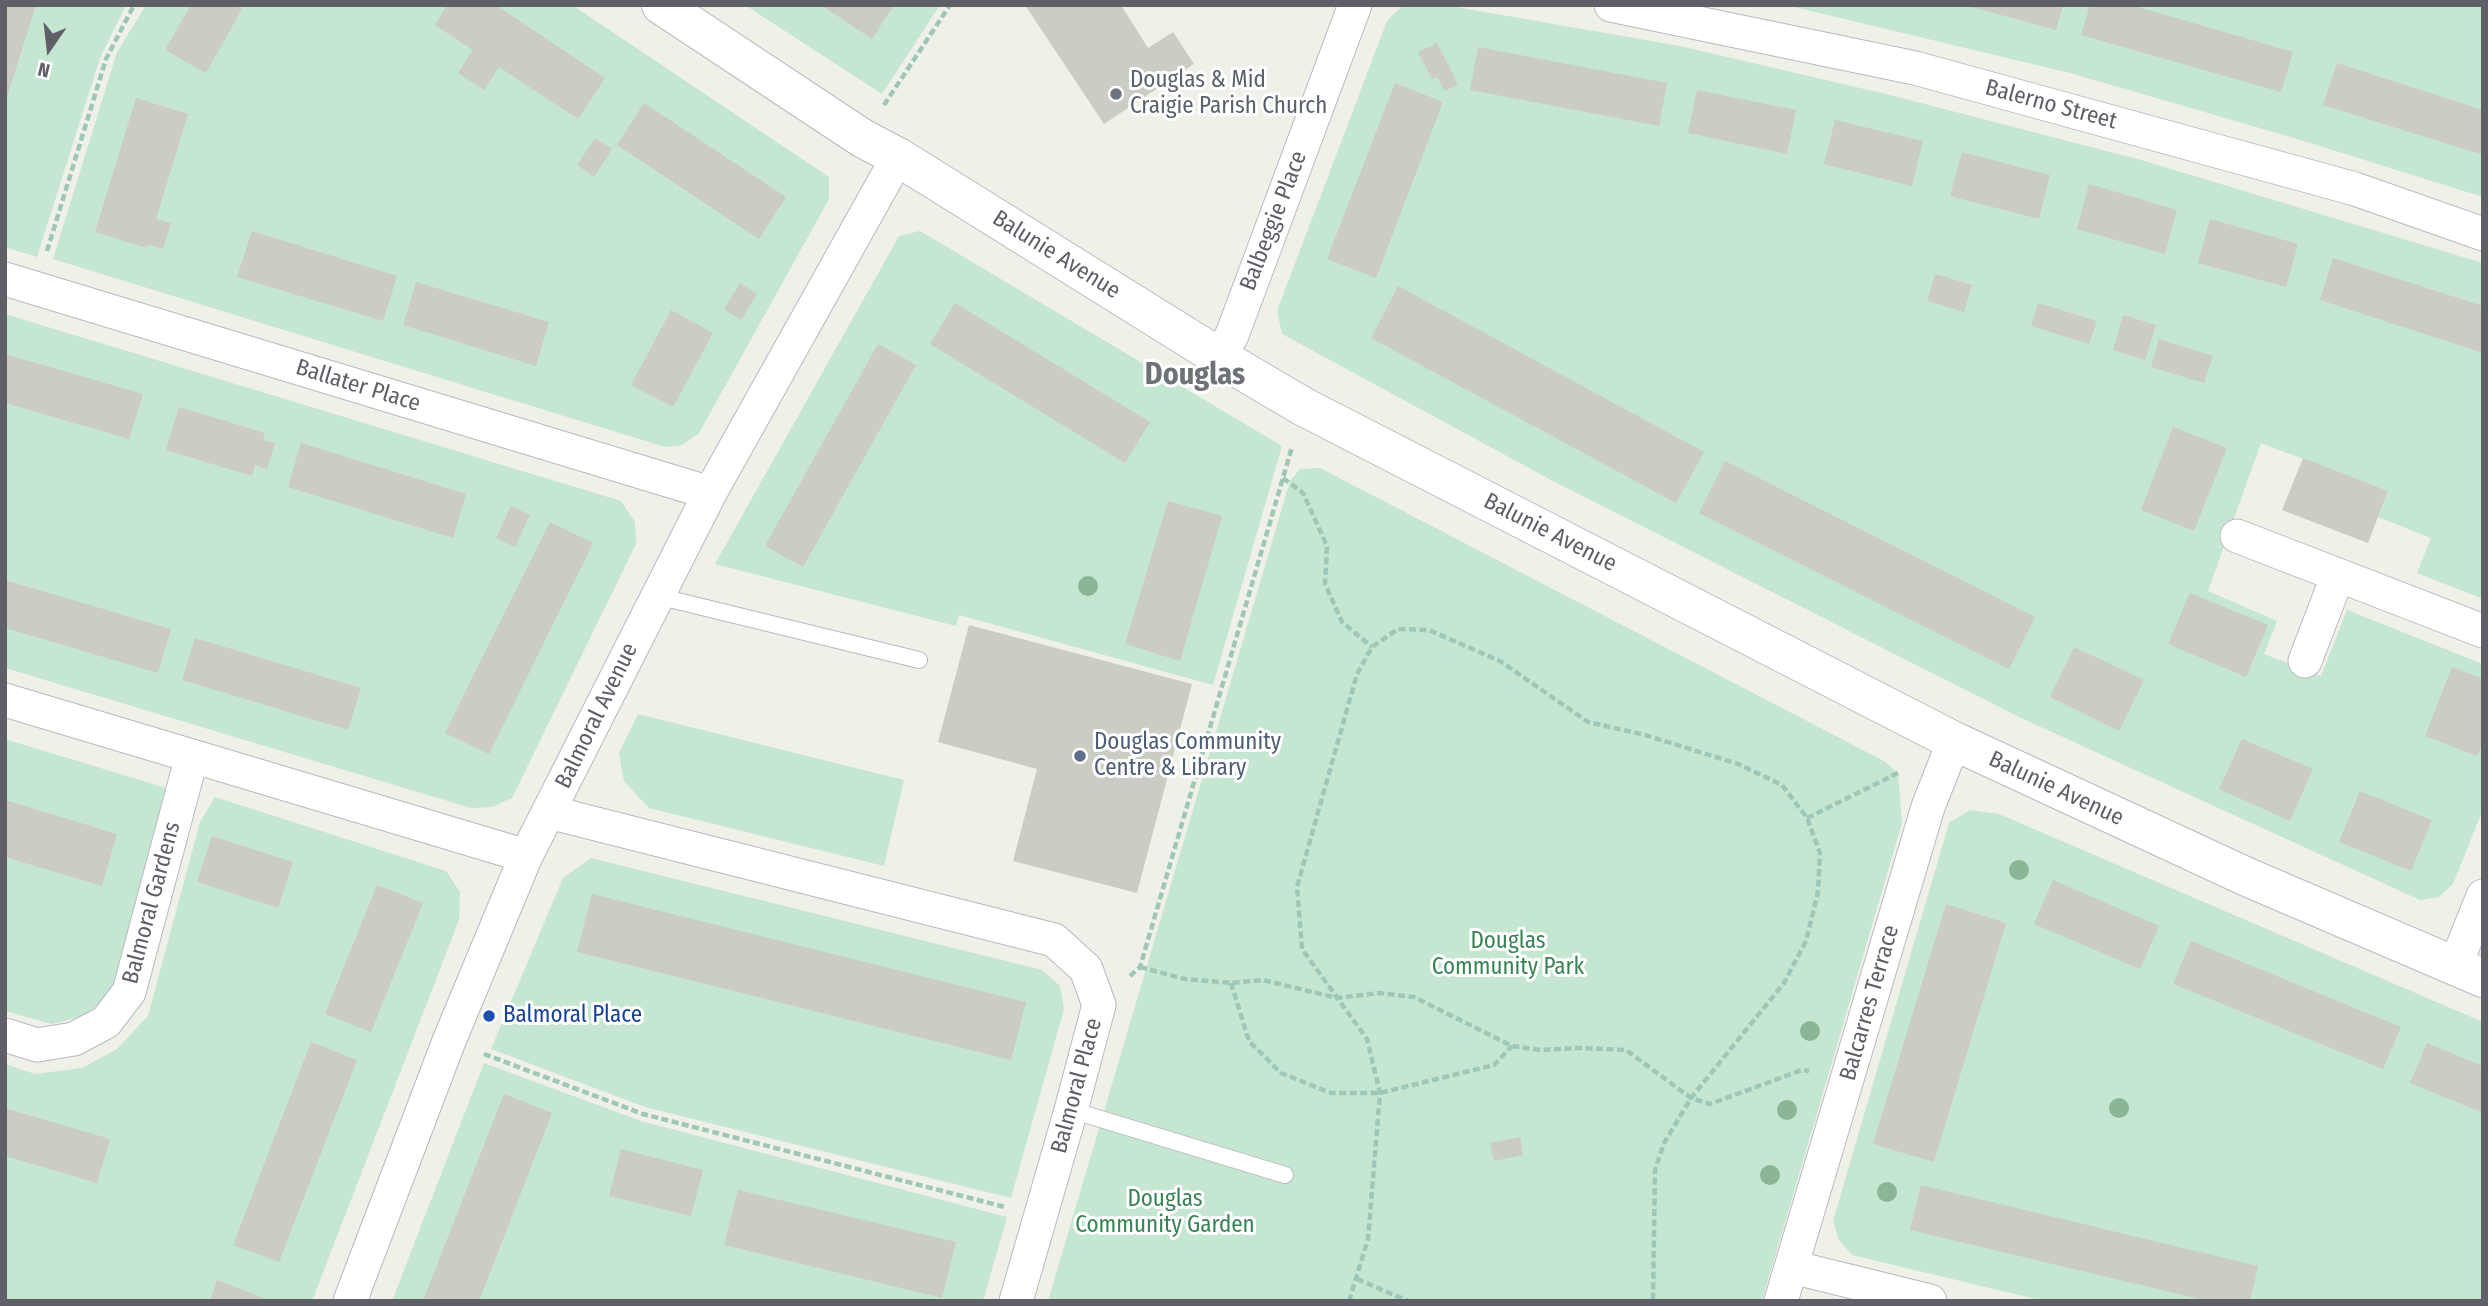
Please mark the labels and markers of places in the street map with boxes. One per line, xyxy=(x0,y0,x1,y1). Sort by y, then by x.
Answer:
place label: Douglas & Mid Craigie Parish Church xyxy=(1130,67,1327,121)
marker: Douglas & Mid Craigie Parish Church xyxy=(1108,86,1124,102)
place label: Douglas Community Centre & Library xyxy=(1094,729,1281,783)
marker: Douglas Community Centre & Library xyxy=(1072,748,1088,764)
place label: Balmoral Place xyxy=(503,1002,642,1030)
marker: Balmoral Place xyxy=(481,1008,497,1024)

